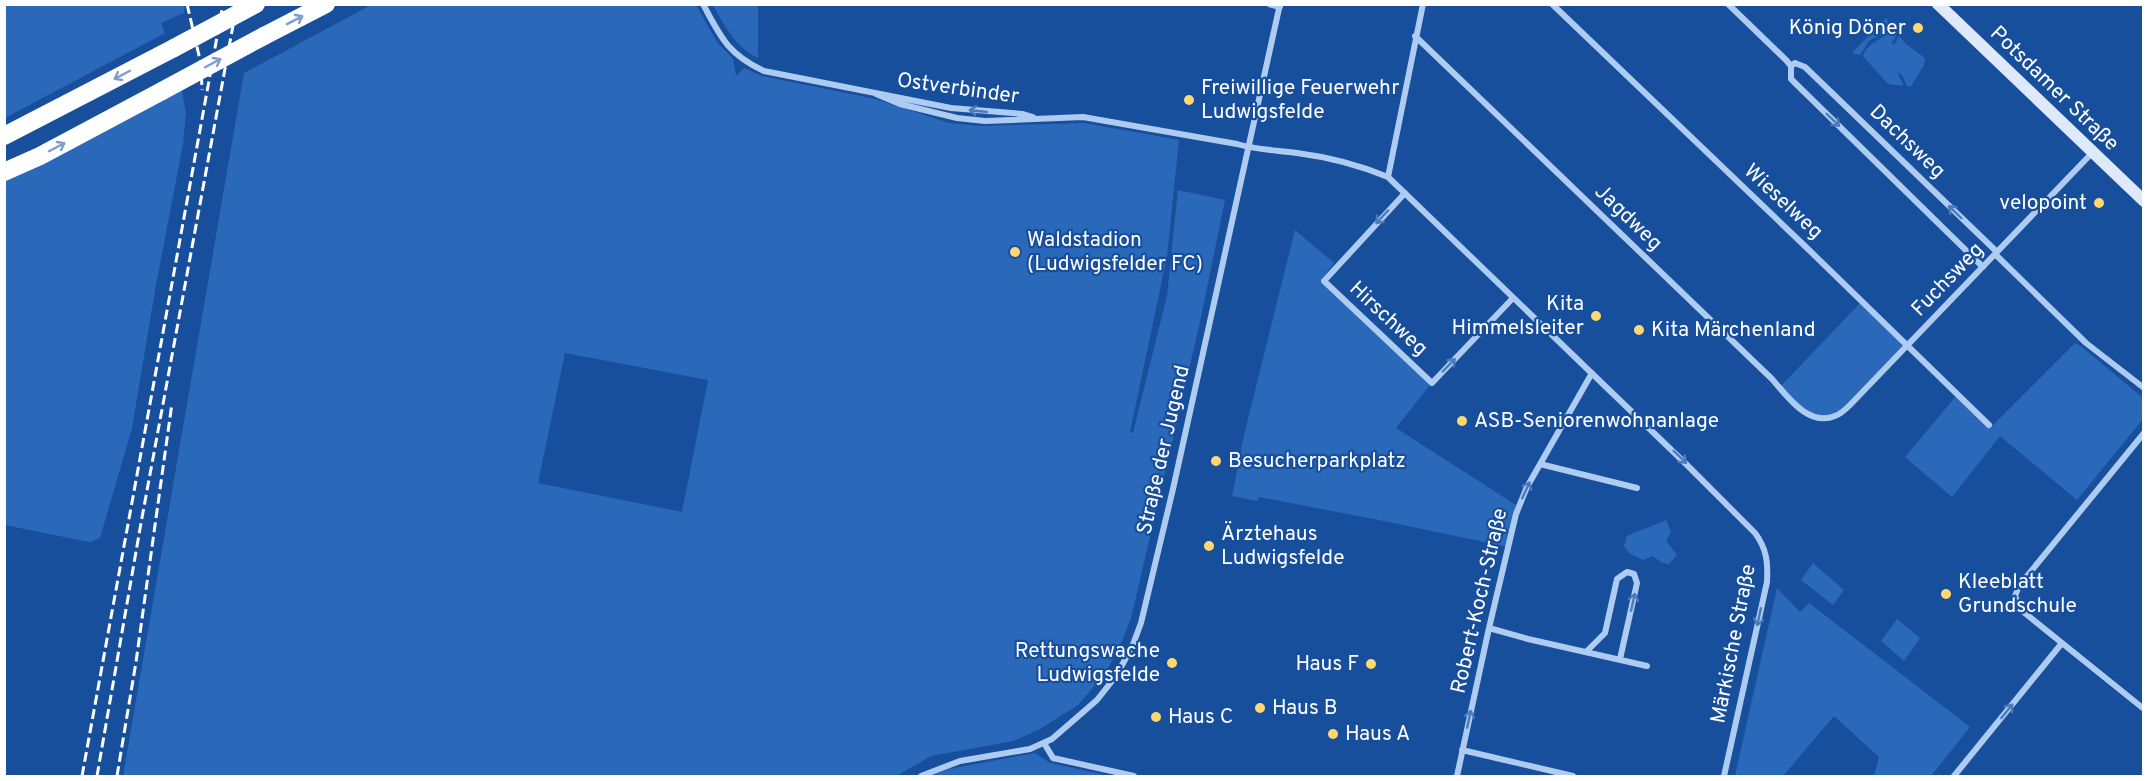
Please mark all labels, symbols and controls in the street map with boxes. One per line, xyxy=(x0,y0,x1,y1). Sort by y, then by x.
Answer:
one-way arrow xyxy=(285,14,303,25)
place label: König Döner xyxy=(1789,15,1906,42)
marker: König Döner xyxy=(1911,21,1925,35)
street label: Potsdamer Straße xyxy=(1984,21,2124,157)
one-way arrow xyxy=(204,57,221,69)
street label: Ostverbinder xyxy=(895,67,1021,111)
one-way arrow xyxy=(114,69,131,81)
place label: Freiwillige Feuerwehr Ludwigsfelde xyxy=(1201,75,1399,126)
marker: Freiwillige Feuerwehr Ludwigsfelde xyxy=(1182,93,1196,107)
street label: Dachsweg xyxy=(1863,99,1951,185)
one-way arrow xyxy=(969,105,989,116)
one-way arrow xyxy=(1826,113,1841,128)
one-way arrow xyxy=(48,140,66,152)
street label: Wieselweg xyxy=(1738,158,1828,246)
street label: Jagdweg xyxy=(1588,179,1668,257)
place label: velopoint xyxy=(1999,190,2087,217)
marker: velopoint xyxy=(2092,196,2106,210)
one-way arrow xyxy=(1948,204,1963,219)
one-way arrow xyxy=(1375,209,1389,224)
place label: Waldstadion (Ludwigsfelder FC) xyxy=(1027,227,1203,278)
street label: Fuchsweg xyxy=(1906,237,1990,323)
marker: Waldstadion (Ludwigsfelder FC) xyxy=(1008,245,1022,259)
street label: Hirschweg xyxy=(1343,276,1433,362)
place label: Kita Himmelsleiter xyxy=(1452,291,1584,342)
marker: Kita Himmelsleiter xyxy=(1589,309,1603,323)
place label: Kita Märchenland xyxy=(1651,317,1816,344)
marker: Kita Märchenland xyxy=(1632,323,1646,337)
one-way arrow xyxy=(1441,358,1456,373)
street label: Straße der Jugend xyxy=(1131,363,1197,537)
place label: ASB-Seniorenwohnanlage xyxy=(1474,408,1719,435)
marker: ASB-Seniorenwohnanlage xyxy=(1455,414,1469,428)
place label: Besucherparkplatz xyxy=(1228,448,1406,475)
one-way arrow xyxy=(1672,450,1687,464)
marker: Besucherparkplatz xyxy=(1209,454,1223,468)
one-way arrow xyxy=(1521,481,1533,499)
street label: Robert-Koch-Straße xyxy=(1446,506,1514,696)
place label: Ärztehaus Ludwigsfelde xyxy=(1221,521,1344,572)
marker: Ärztehaus Ludwigsfelde xyxy=(1202,539,1216,553)
street label: Märkische Straße xyxy=(1705,562,1763,726)
place label: Kleeblatt Grundschule xyxy=(1958,569,2077,620)
marker: Kleeblatt Grundschule xyxy=(1939,587,1953,601)
one-way arrow xyxy=(1627,593,1639,612)
one-way arrow xyxy=(1753,607,1764,626)
place label: Rettungswache Ludwigsfelde xyxy=(1015,638,1160,689)
place label: Haus F xyxy=(1295,651,1359,678)
marker: Rettungswache Ludwigsfelde xyxy=(1165,656,1179,670)
marker: Haus F xyxy=(1364,657,1378,671)
place label: Haus B xyxy=(1272,695,1338,722)
marker: Haus B xyxy=(1253,701,1267,715)
one-way arrow xyxy=(2000,703,2013,719)
place label: Haus C xyxy=(1168,704,1233,731)
marker: Haus C xyxy=(1149,710,1163,724)
one-way arrow xyxy=(1464,710,1475,729)
place label: Haus A xyxy=(1345,721,1410,748)
marker: Haus A xyxy=(1326,727,1340,741)

